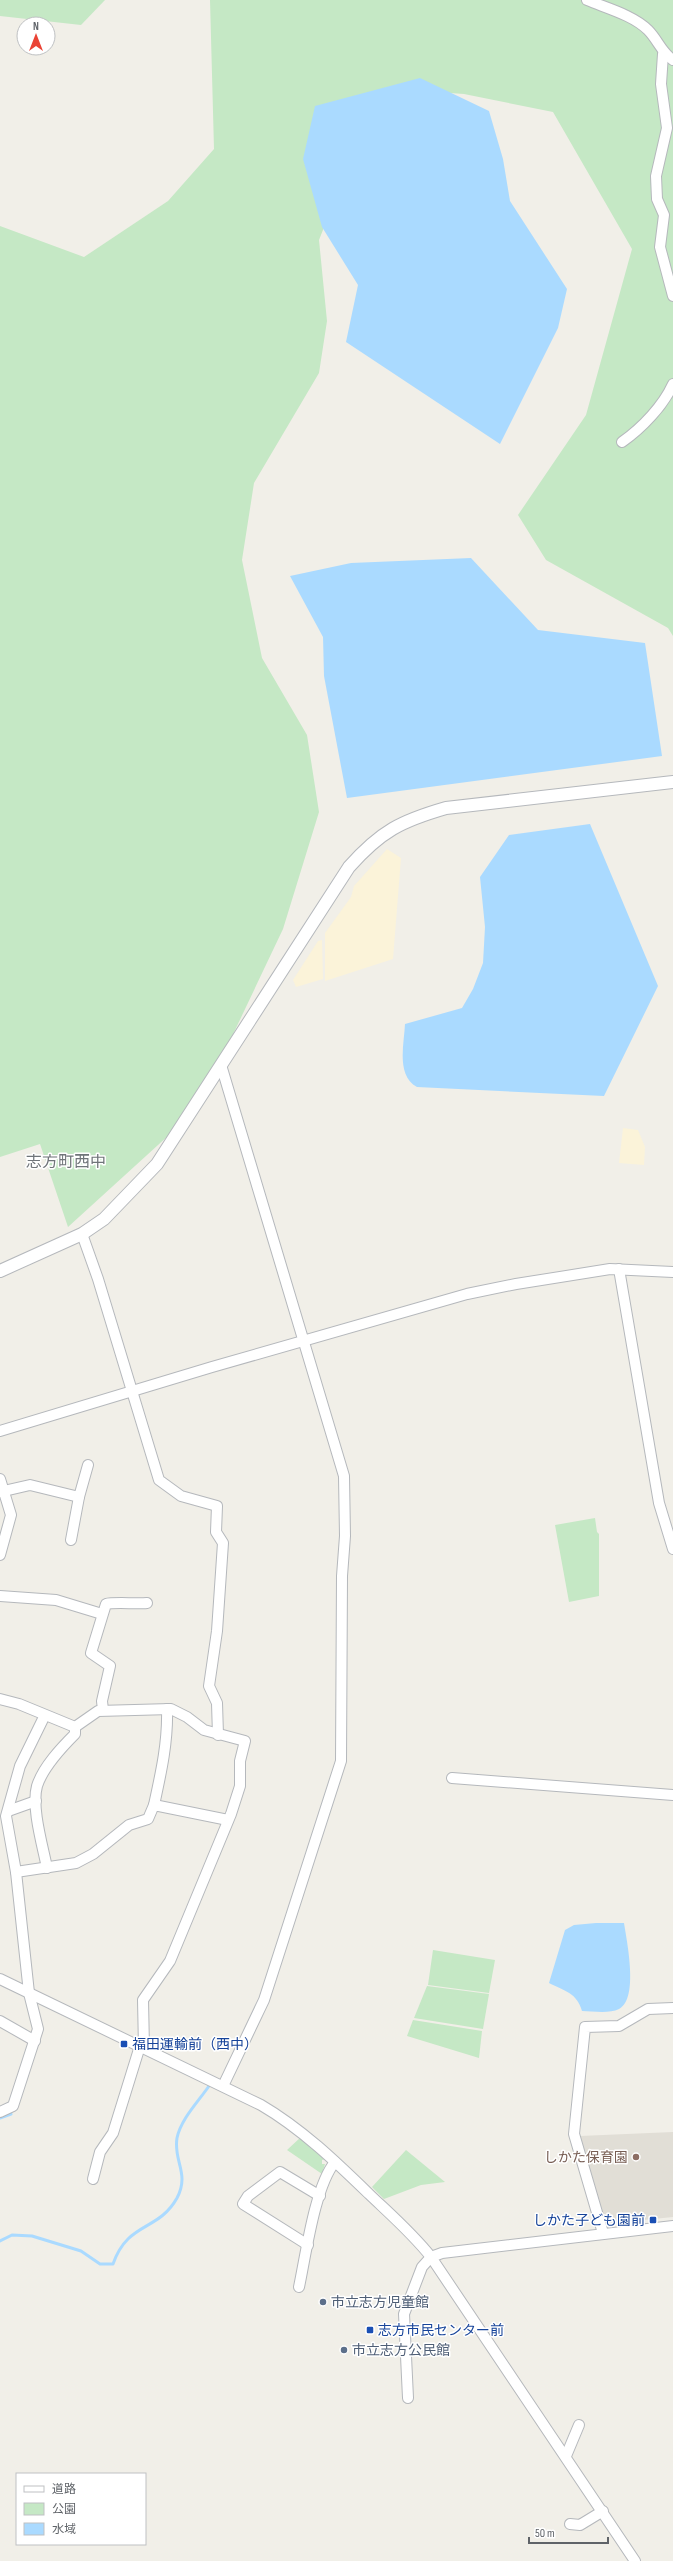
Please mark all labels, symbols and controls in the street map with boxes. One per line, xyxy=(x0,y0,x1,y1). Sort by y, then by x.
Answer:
north arrow xyxy=(16,16,56,56)
text: N xyxy=(33,20,39,33)
district label: 志方町西中 xyxy=(26,1153,106,1172)
place label: 福田運輸前（西中） xyxy=(132,2036,258,2053)
marker: 福田運輸前（西中） xyxy=(119,2039,129,2049)
place label: しかた保育園 xyxy=(544,2149,628,2166)
marker: しかた保育園 xyxy=(631,2152,641,2162)
place label: しかた子ども園前 xyxy=(533,2212,645,2229)
marker: しかた子ども園前 xyxy=(648,2215,658,2225)
place label: 市立志方児童館 xyxy=(331,2294,429,2311)
marker: 市立志方児童館 xyxy=(318,2297,328,2307)
place label: 志方市民センター前 xyxy=(378,2322,504,2339)
marker: 志方市民センター前 xyxy=(365,2325,375,2335)
place label: 市立志方公民館 xyxy=(352,2342,450,2359)
marker: 市立志方公民館 xyxy=(339,2345,349,2355)
legend xyxy=(16,2473,146,2545)
text: 道路 xyxy=(52,2482,76,2497)
text: 公園 xyxy=(52,2502,76,2517)
scale bar xyxy=(529,2519,608,2545)
text: 水域 xyxy=(52,2522,76,2537)
text: 50 m xyxy=(535,2526,555,2541)

